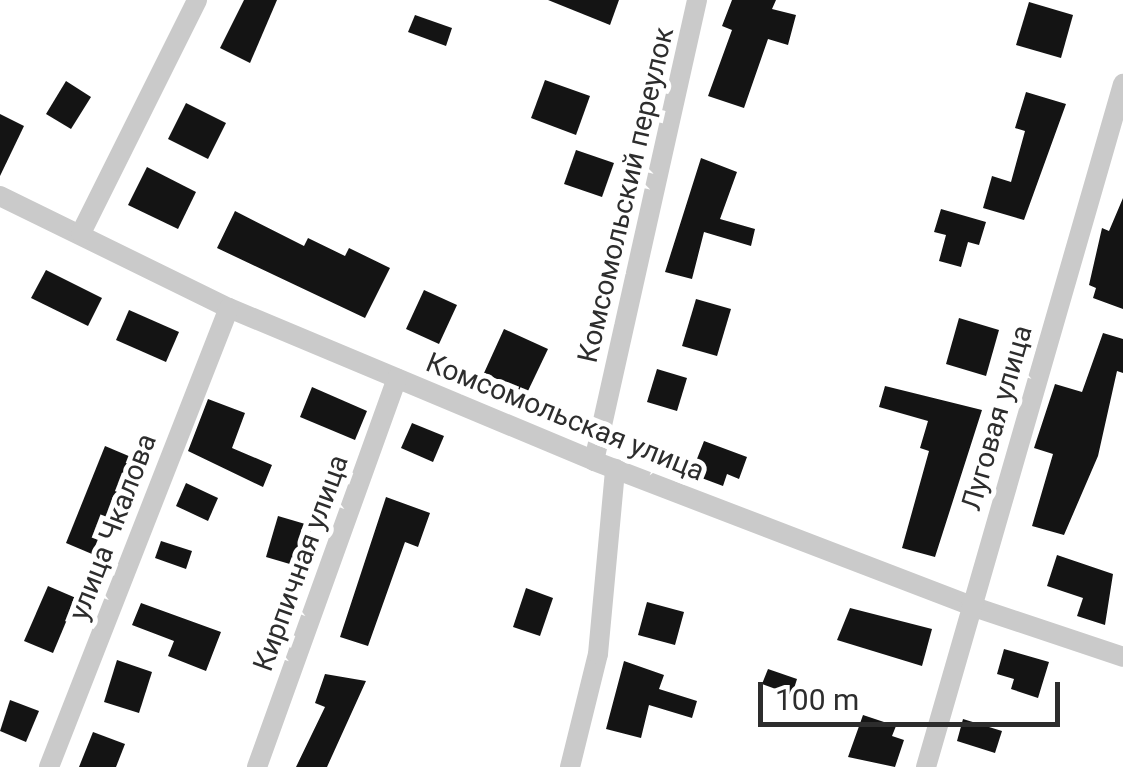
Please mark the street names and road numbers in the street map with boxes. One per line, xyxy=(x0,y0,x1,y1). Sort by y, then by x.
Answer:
street label: Комсомольский переулок xyxy=(571,24,681,366)
street label: Луговая улица xyxy=(955,322,1039,514)
street label: Комсомольская улица xyxy=(421,346,709,488)
street label: улица Чкалова xyxy=(62,429,164,625)
street label: Кирпичная улица xyxy=(246,450,356,676)

